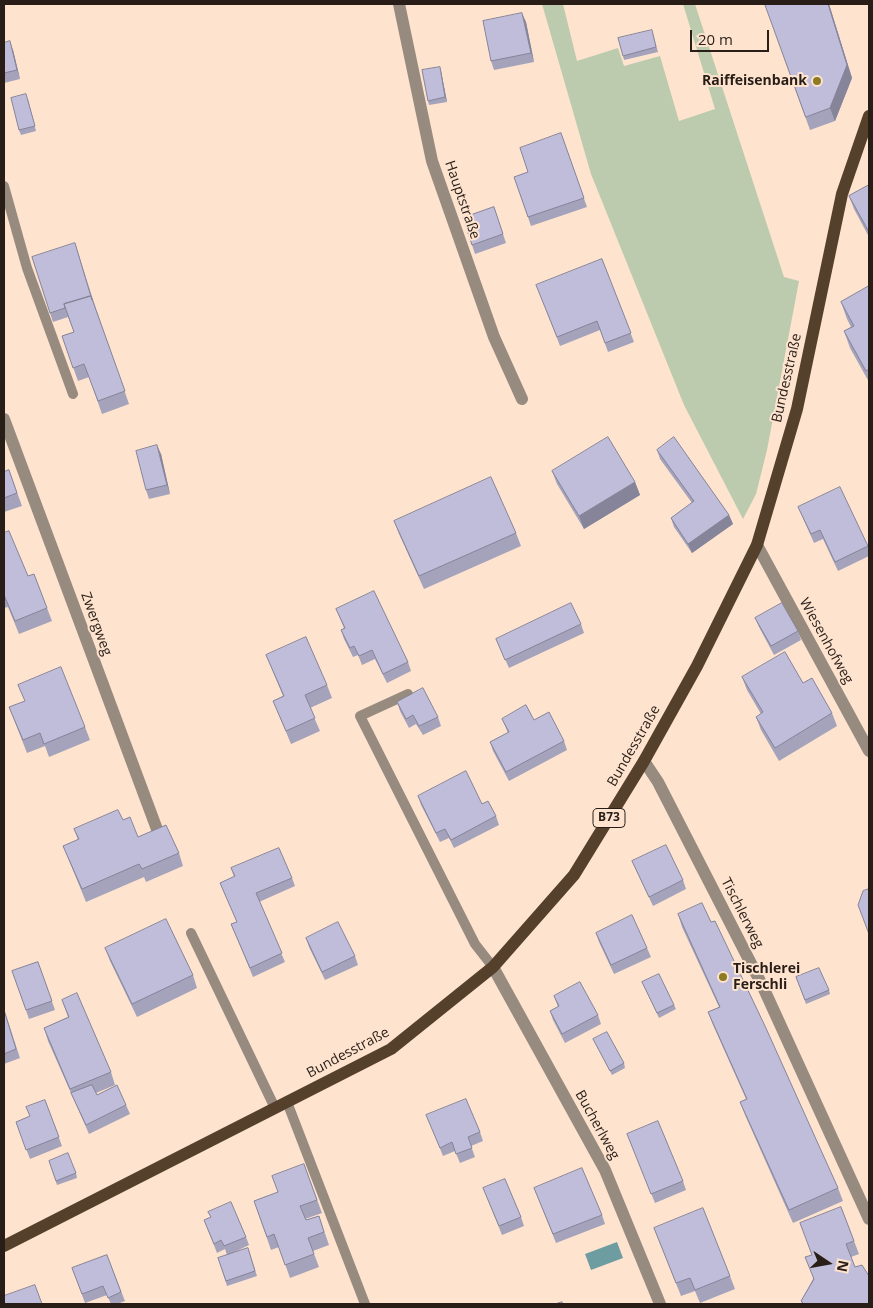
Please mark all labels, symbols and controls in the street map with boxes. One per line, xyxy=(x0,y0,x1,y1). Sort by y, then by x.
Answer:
scale bar xyxy=(693,20,772,52)
text: 20 m xyxy=(698,29,733,49)
place label: Raiffeisenbank xyxy=(702,73,807,89)
marker: Raiffeisenbank xyxy=(811,75,823,87)
street label: Hauptstraße xyxy=(441,159,483,241)
street label: Bundesstraße xyxy=(769,332,805,424)
street label: Zwergweg xyxy=(77,590,115,658)
street label: Wiesenhofweg xyxy=(796,595,856,687)
street label: Bundesstraße xyxy=(604,702,664,790)
road number: B73 xyxy=(593,808,625,828)
street label: Tischlerweg xyxy=(717,875,767,951)
place label: Tischlerei Ferschli xyxy=(733,961,800,994)
marker: Tischlerei Ferschli xyxy=(717,971,729,983)
street label: Bundesstraße xyxy=(304,1024,392,1082)
street label: Bucherlweg xyxy=(571,1088,623,1162)
north arrow xyxy=(803,1238,853,1288)
text: N xyxy=(833,1259,854,1274)

